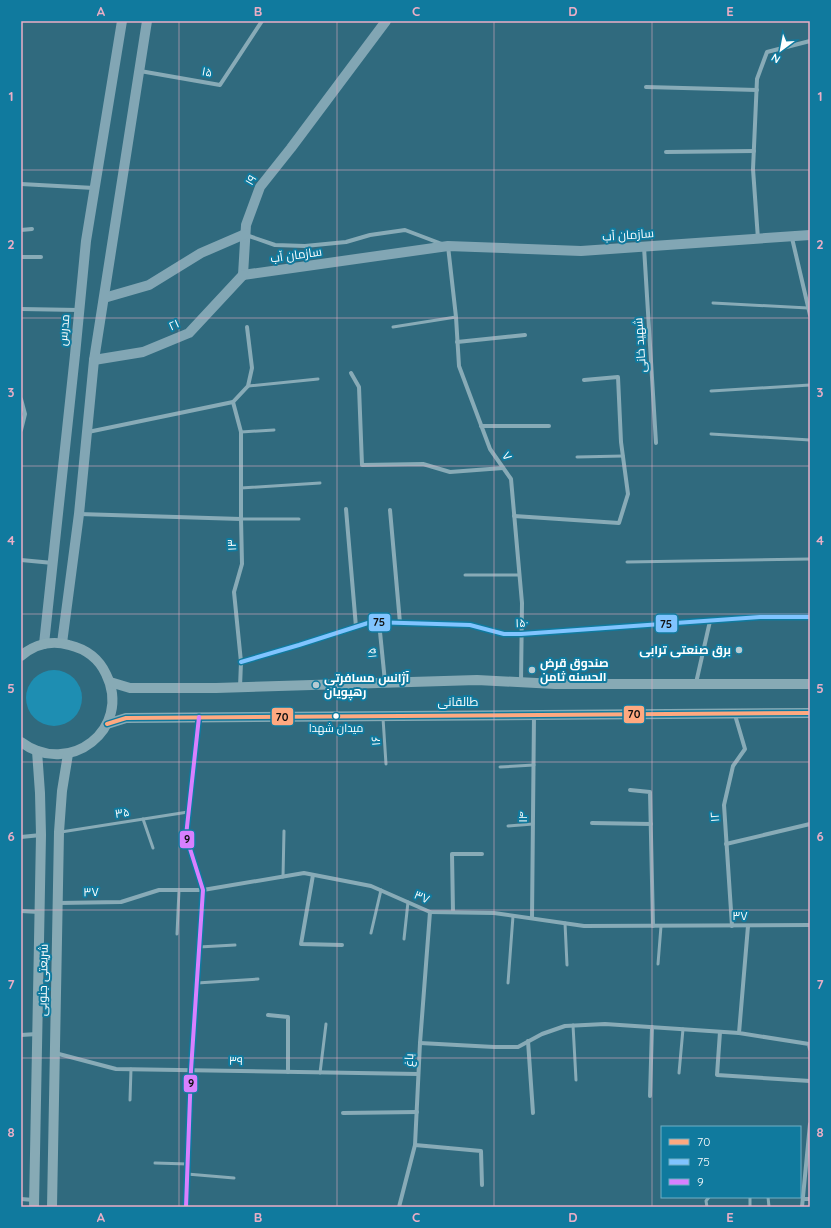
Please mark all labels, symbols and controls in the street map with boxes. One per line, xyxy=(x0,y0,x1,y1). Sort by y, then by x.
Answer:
text: A xyxy=(97,3,106,19)
text: B xyxy=(254,3,262,19)
text: C xyxy=(412,3,420,19)
text: D xyxy=(568,3,578,19)
text: E xyxy=(726,3,734,19)
north arrow xyxy=(761,30,801,70)
text: N xyxy=(769,50,783,67)
street label: ۱۵ xyxy=(201,63,213,80)
text: 1 xyxy=(8,88,14,104)
text: 1 xyxy=(817,88,823,104)
street label: ۱۹ xyxy=(242,172,260,188)
street label: سازمان آب xyxy=(602,225,654,244)
text: 2 xyxy=(7,236,15,252)
text: 2 xyxy=(816,236,824,252)
street label: سازمان آب xyxy=(269,243,323,266)
street label: مدرس xyxy=(55,313,72,346)
street label: ۲۱ xyxy=(166,316,181,333)
street label: شهید خانی xyxy=(630,317,649,373)
text: 3 xyxy=(8,384,15,400)
text: 3 xyxy=(817,384,824,400)
street label: ۷ xyxy=(499,448,516,463)
text: 4 xyxy=(7,532,15,548)
text: 4 xyxy=(816,532,824,548)
street label: ۱۳ xyxy=(224,539,239,551)
line badge: 75 xyxy=(368,613,391,632)
line badge: 75 xyxy=(655,614,678,633)
text: 75 xyxy=(373,615,385,629)
street label: ۱۵۰ xyxy=(515,615,529,630)
text: 75 xyxy=(660,617,672,631)
place label: برق صنعتی ترابی xyxy=(639,642,731,658)
marker: برق صنعتی ترابی xyxy=(734,645,744,655)
street label: ۱۵ xyxy=(364,647,379,659)
place label: صندوق قرض الحسنه ثامن xyxy=(540,655,609,685)
marker: صندوق قرض الحسنه ثامن xyxy=(527,665,537,675)
place label: آژانس مسافرتی رهپویان xyxy=(324,670,409,701)
text: 5 xyxy=(7,680,15,696)
marker: آژانس مسافرتی رهپویان xyxy=(311,680,321,690)
text: 5 xyxy=(816,680,824,696)
street label: طالقانی xyxy=(438,694,478,709)
line badge: 70 xyxy=(623,705,645,724)
line badge: 70 xyxy=(271,707,294,726)
text: 70 xyxy=(628,707,641,721)
text: 70 xyxy=(276,710,289,724)
marker: میدان شهدا xyxy=(331,711,341,721)
place label: میدان شهدا xyxy=(309,721,363,735)
street label: ۱۶ xyxy=(368,736,383,746)
street label: ۳۵ xyxy=(114,804,130,821)
street label: ۱۴ xyxy=(515,811,530,823)
street label: ۱۲ xyxy=(707,812,722,823)
text: 6 xyxy=(7,828,15,844)
text: 6 xyxy=(816,828,824,844)
line badge: 9 xyxy=(179,830,195,849)
text: 9 xyxy=(184,832,190,846)
street label: ۳۷ xyxy=(83,884,99,899)
street label: ۳۷ xyxy=(412,887,433,907)
street label: ۳۷ xyxy=(732,908,748,923)
street label: شریعتی جنوبی xyxy=(34,944,51,1016)
text: 7 xyxy=(7,976,15,992)
text: 7 xyxy=(816,976,824,992)
street label: ۳۹ xyxy=(229,1053,243,1068)
street label: باغ xyxy=(401,1053,417,1067)
line badge: 9 xyxy=(183,1074,198,1093)
text: 9 xyxy=(188,1076,194,1090)
text: 8 xyxy=(7,1124,15,1140)
text: 8 xyxy=(816,1124,824,1140)
legend xyxy=(661,1126,801,1198)
text: 70 xyxy=(697,1134,710,1149)
text: 75 xyxy=(697,1154,710,1169)
text: 9 xyxy=(697,1174,704,1189)
text: A xyxy=(97,1209,106,1225)
text: B xyxy=(254,1209,262,1225)
text: C xyxy=(412,1209,420,1225)
text: D xyxy=(568,1209,578,1225)
text: E xyxy=(726,1209,734,1225)

